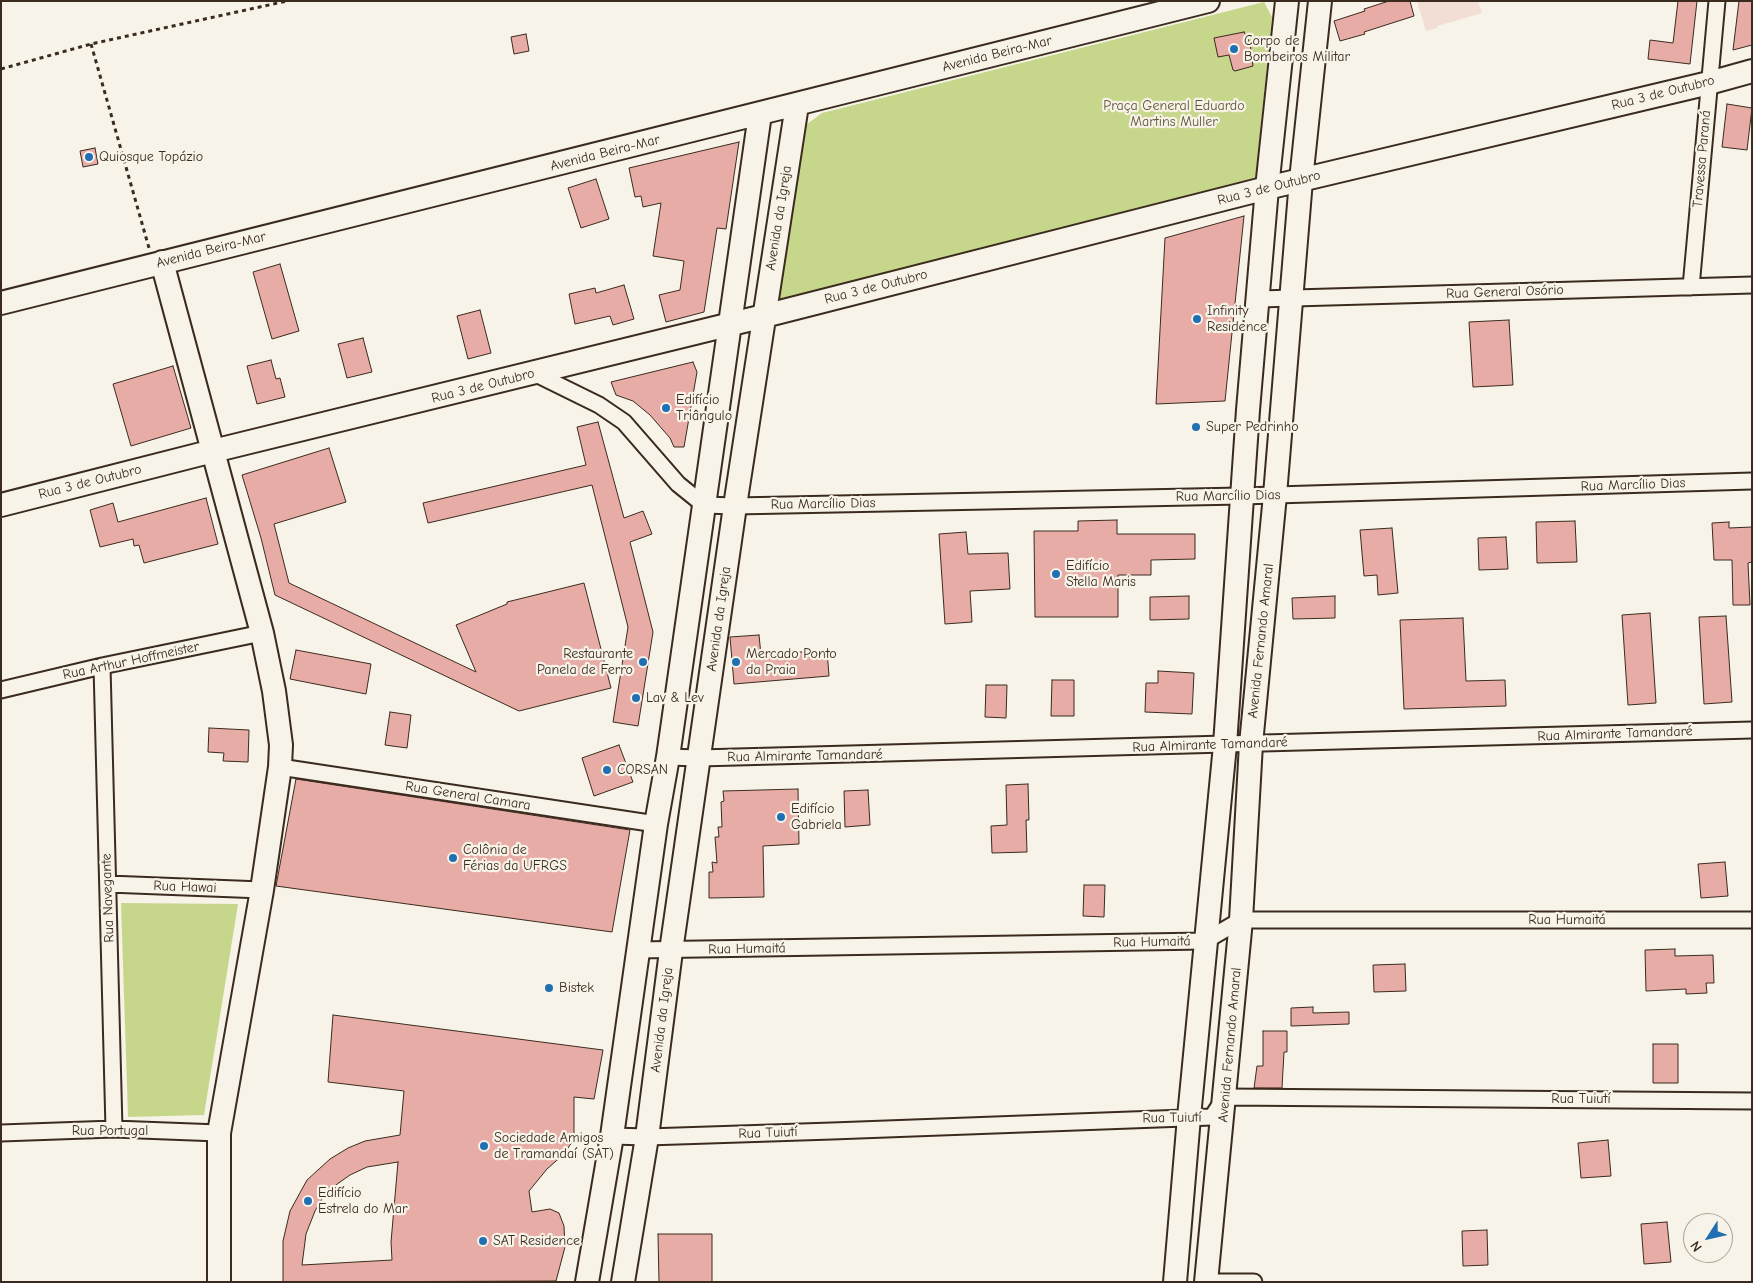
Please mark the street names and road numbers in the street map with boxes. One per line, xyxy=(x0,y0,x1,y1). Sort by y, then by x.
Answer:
street label: Avenida Beira-Mar xyxy=(940,32,1054,76)
street label: Rua 3 de Outubro xyxy=(1610,72,1716,114)
street label: Travessa Paraná xyxy=(1689,110,1715,208)
street label: Avenida Beira-Mar xyxy=(548,131,662,175)
street label: Avenida da Igreja xyxy=(762,164,796,272)
street label: Rua 3 de Outubro xyxy=(1216,167,1322,209)
street label: Avenida Beira-Mar xyxy=(154,228,268,272)
street label: Rua 3 de Outubro xyxy=(823,266,929,308)
street label: Rua General Osório xyxy=(1446,282,1564,302)
street label: Rua 3 de Outubro xyxy=(430,365,536,407)
street label: Rua 3 de Outubro xyxy=(37,461,143,503)
street label: Rua Marcílio Dias xyxy=(1580,475,1686,495)
street label: Rua Marcílio Dias xyxy=(1175,487,1281,505)
street label: Rua Marcílio Dias xyxy=(770,495,876,513)
street label: Avenida Fernando Amaral xyxy=(1245,563,1277,719)
street label: Avenida da Igreja xyxy=(703,565,735,673)
street label: Rua Arthur Hoffmeister xyxy=(61,638,201,684)
street label: Rua Almirante Tamandaré xyxy=(1537,723,1693,745)
street label: Rua Almirante Tamandaré xyxy=(1132,734,1288,756)
street label: Rua Almirante Tamandaré xyxy=(727,746,883,766)
street label: Rua General Camara xyxy=(404,778,532,814)
street label: Rua Navegante xyxy=(98,853,118,943)
street label: Rua Hawai xyxy=(153,878,217,896)
street label: Rua Humaitá xyxy=(1528,912,1606,928)
street label: Rua Humaitá xyxy=(1113,933,1191,951)
street label: Rua Humaitá xyxy=(708,940,786,958)
street label: Avenida da Igreja xyxy=(647,966,677,1074)
street label: Avenida Fernando Amaral xyxy=(1215,967,1245,1123)
street label: Rua Tuiutí xyxy=(1551,1091,1611,1107)
street label: Rua Tuiutí xyxy=(1142,1109,1202,1127)
street label: Rua Portugal xyxy=(72,1123,148,1139)
street label: Rua Tuiutí xyxy=(738,1124,798,1142)

